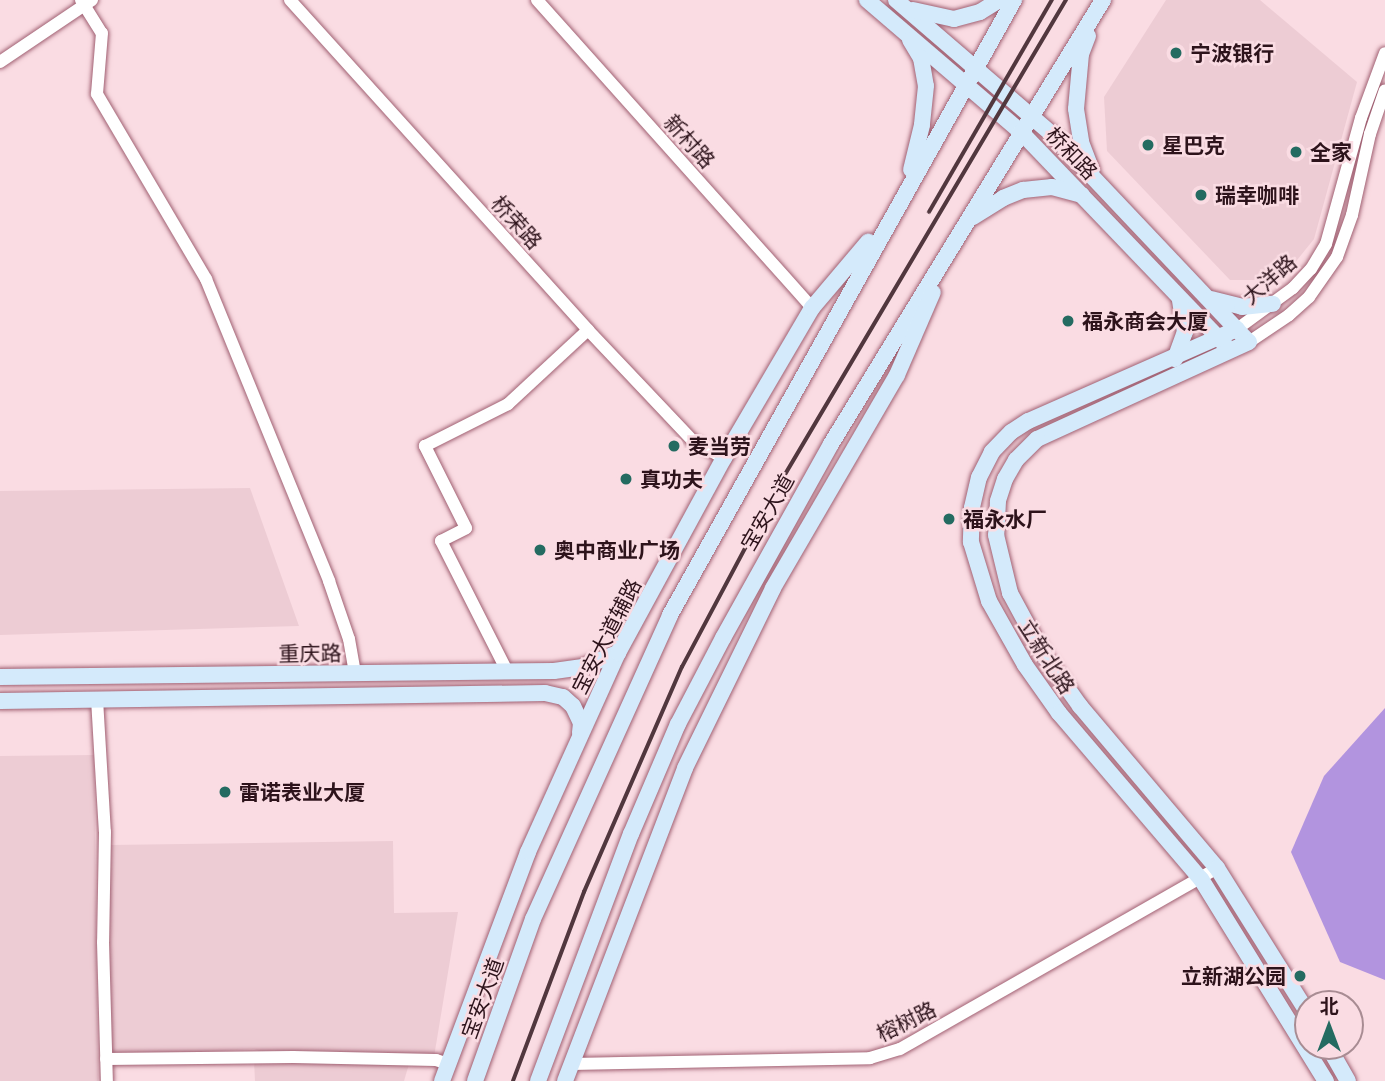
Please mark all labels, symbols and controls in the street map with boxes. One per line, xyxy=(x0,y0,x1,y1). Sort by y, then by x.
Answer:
place label: 宁波银行 xyxy=(1190,40,1274,66)
marker: 宁波银行 xyxy=(1168,45,1184,61)
street label: 新村路 xyxy=(660,109,720,173)
street label: 桥和路 xyxy=(1041,122,1103,184)
place label: 星巴克 xyxy=(1162,132,1225,158)
marker: 星巴克 xyxy=(1140,137,1156,153)
place label: 全家 xyxy=(1310,139,1352,165)
marker: 全家 xyxy=(1288,144,1304,160)
place label: 瑞幸咖啡 xyxy=(1215,182,1299,208)
marker: 瑞幸咖啡 xyxy=(1193,187,1209,203)
street label: 桥荣路 xyxy=(487,190,547,254)
street label: 大洋路 xyxy=(1237,249,1301,309)
place label: 福永商会大厦 xyxy=(1082,308,1208,334)
marker: 福永商会大厦 xyxy=(1060,313,1076,329)
place label: 麦当劳 xyxy=(688,433,751,459)
marker: 麦当劳 xyxy=(666,438,682,454)
place label: 真功夫 xyxy=(640,466,703,492)
street label: 宝安大道 xyxy=(735,469,799,555)
marker: 真功夫 xyxy=(618,471,634,487)
place label: 福永水厂 xyxy=(963,506,1047,532)
marker: 福永水厂 xyxy=(941,511,957,527)
place label: 奥中商业广场 xyxy=(554,537,680,563)
marker: 奥中商业广场 xyxy=(532,542,548,558)
street label: 宝安大道辅路 xyxy=(566,574,646,698)
street label: 立新北路 xyxy=(1014,614,1080,698)
street label: 重庆路 xyxy=(278,640,342,666)
place label: 雷诺表业大厦 xyxy=(239,779,365,805)
marker: 雷诺表业大厦 xyxy=(217,784,233,800)
street label: 宝安大道 xyxy=(456,954,508,1042)
place label: 立新湖公园 xyxy=(1181,963,1286,989)
marker: 立新湖公园 xyxy=(1292,968,1308,984)
north arrow xyxy=(1294,990,1364,1060)
text: 北 xyxy=(1319,994,1339,1018)
street label: 榕树路 xyxy=(872,996,940,1046)

